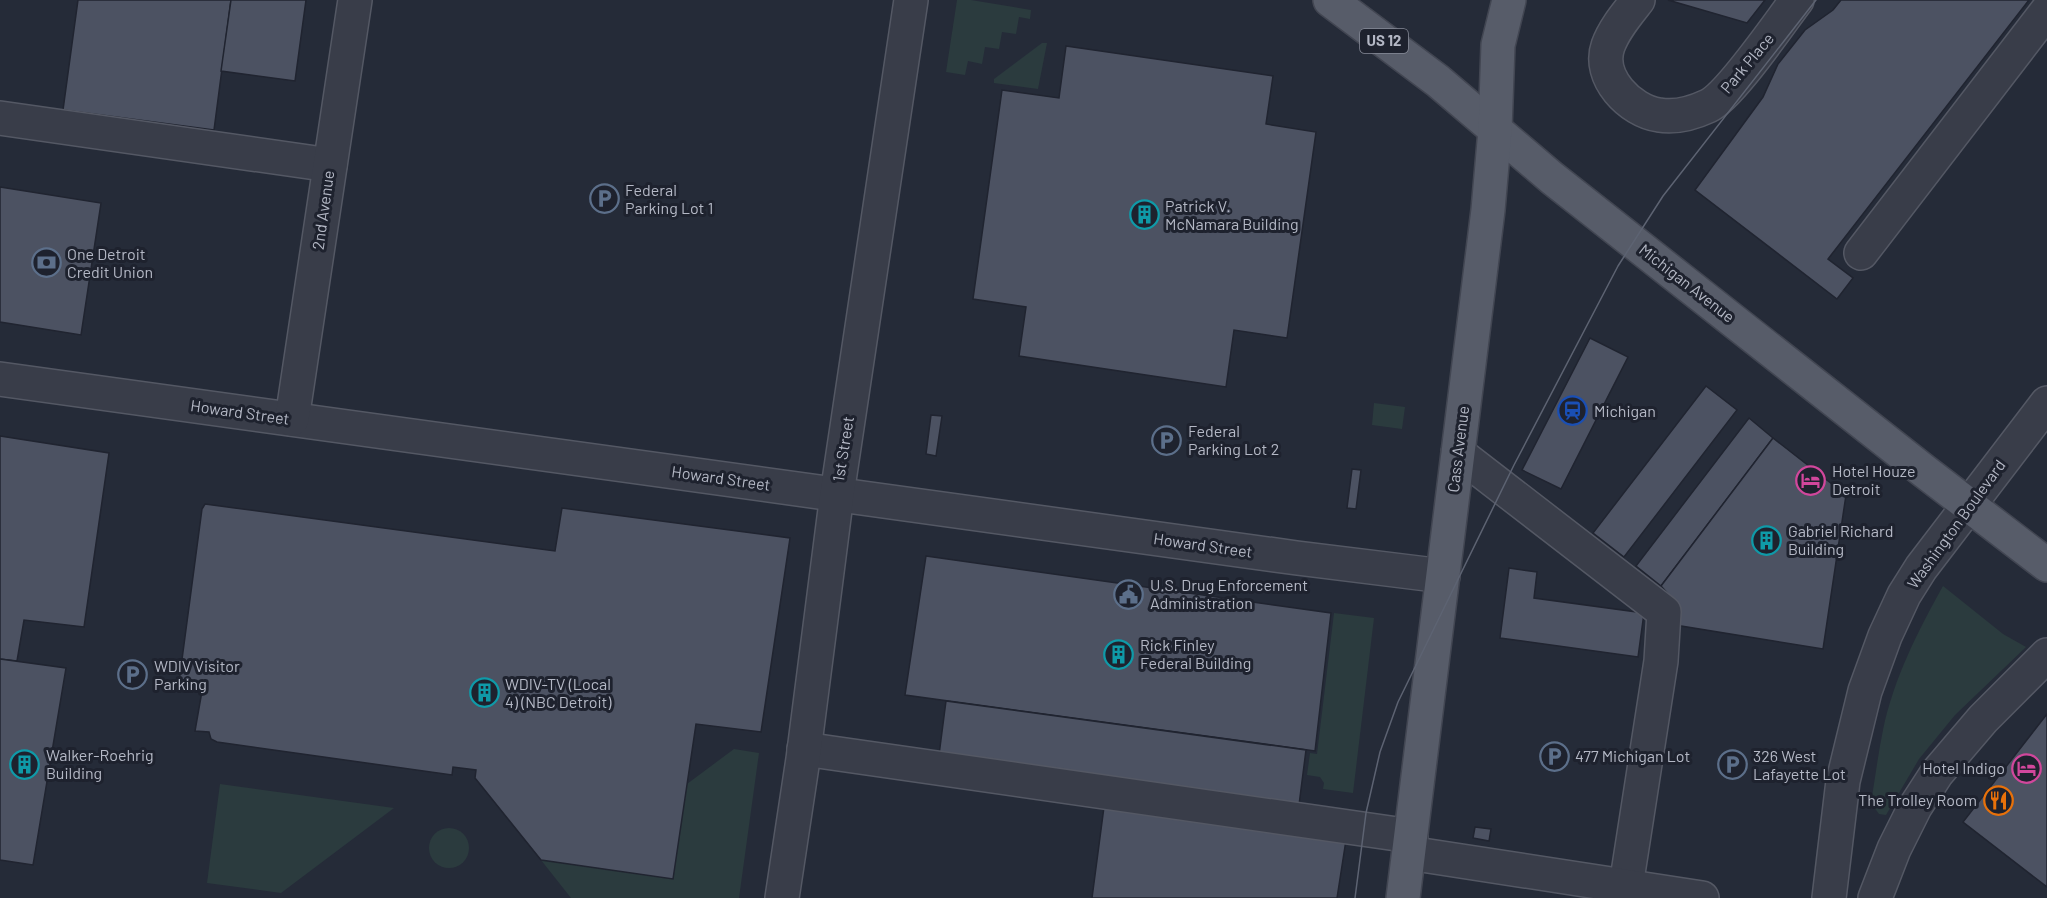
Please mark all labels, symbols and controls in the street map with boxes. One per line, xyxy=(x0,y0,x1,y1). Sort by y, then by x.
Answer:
road number: US 12 xyxy=(1360,29,1408,53)
street label: Park Place xyxy=(1716,29,1777,97)
street label: 2nd Avenue xyxy=(308,169,337,251)
place label: Federal Parking Lot 1 xyxy=(625,180,713,217)
parking icon: Federal Parking Lot 1 xyxy=(588,183,620,215)
place label: Patrick V. McNamara Building xyxy=(1165,196,1298,233)
building icon: Patrick V. McNamara Building xyxy=(1128,199,1160,231)
street label: Michigan Avenue xyxy=(1636,239,1739,326)
place label: One Detroit Credit Union xyxy=(67,244,153,281)
bank icon: One Detroit Credit Union xyxy=(30,247,62,279)
street label: Howard Street xyxy=(189,395,291,428)
station icon: Michigan xyxy=(1557,395,1589,427)
place label: Michigan xyxy=(1594,401,1656,420)
street label: Cass Avenue xyxy=(1443,405,1472,493)
street label: 1st Street xyxy=(828,415,857,483)
place label: Federal Parking Lot 2 xyxy=(1188,421,1279,458)
parking icon: Federal Parking Lot 2 xyxy=(1151,424,1183,456)
street label: Washington Boulevard xyxy=(1902,456,2009,592)
street label: Howard Street xyxy=(670,461,772,494)
place label: Hotel Houze Detroit xyxy=(1832,461,1916,498)
hotel icon: Hotel Houze Detroit xyxy=(1795,464,1827,496)
place label: Gabriel Richard Building xyxy=(1788,521,1893,558)
building icon: Gabriel Richard Building xyxy=(1751,524,1783,556)
street label: Howard Street xyxy=(1152,528,1254,561)
place label: U.S. Drug Enforcement Administration xyxy=(1150,575,1308,612)
public building icon: U.S. Drug Enforcement Administration xyxy=(1113,578,1145,610)
place label: Rick Finley Federal Building xyxy=(1140,635,1251,672)
building icon: Rick Finley Federal Building xyxy=(1103,638,1135,670)
place label: WDIV Visitor Parking xyxy=(154,656,240,693)
parking icon: WDIV Visitor Parking xyxy=(117,659,149,691)
place label: WDIV-TV (Local 4) (NBC Detroit) xyxy=(505,674,612,711)
building icon: WDIV-TV (Local 4) (NBC Detroit) xyxy=(468,677,500,709)
parking icon: 477 Michigan Lot xyxy=(1538,740,1570,772)
place label: Walker-Roehrig Building xyxy=(46,745,154,782)
place label: 477 Michigan Lot xyxy=(1575,746,1690,765)
place label: 326 West Lafayette Lot xyxy=(1753,746,1846,783)
building icon: Walker-Roehrig Building xyxy=(9,748,41,780)
parking icon: 326 West Lafayette Lot xyxy=(1716,749,1748,781)
hotel icon: Hotel Indigo xyxy=(2010,752,2042,784)
place label: Hotel Indigo xyxy=(1922,758,2005,777)
restaurant icon: The Trolley Room xyxy=(1982,784,2014,816)
place label: The Trolley Room xyxy=(1858,790,1977,809)

